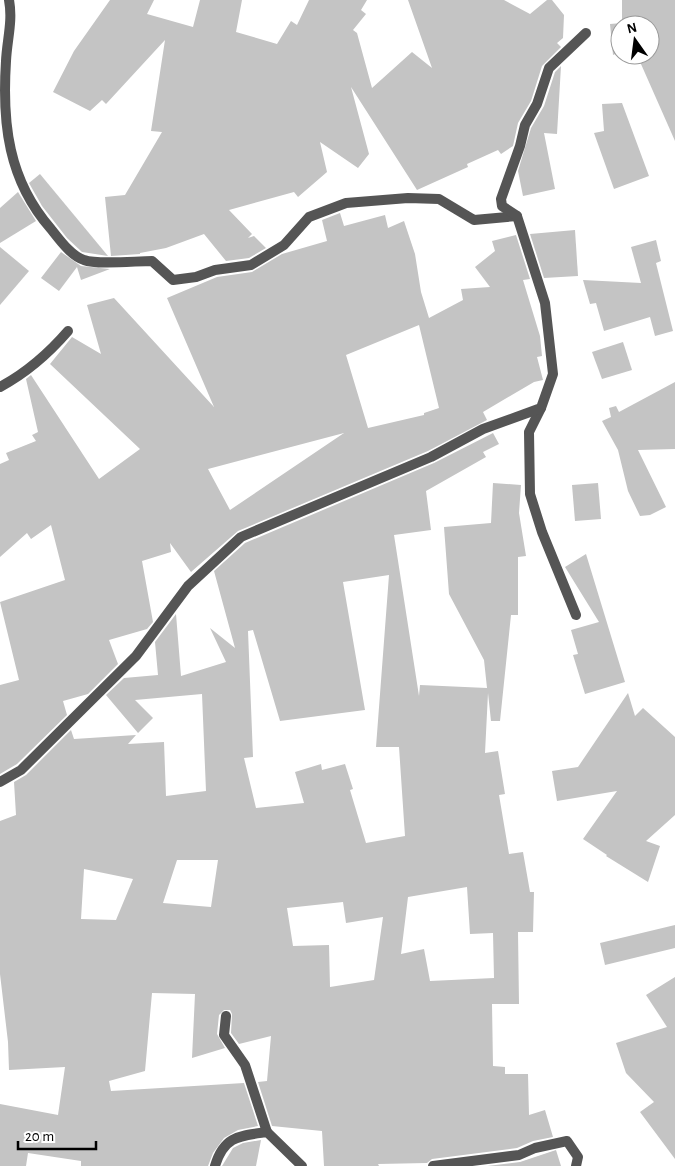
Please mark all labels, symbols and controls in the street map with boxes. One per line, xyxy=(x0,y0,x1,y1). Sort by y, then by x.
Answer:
north arrow xyxy=(610,15,660,65)
text: N xyxy=(626,20,639,36)
scale bar xyxy=(18,1118,95,1150)
text: 20 m xyxy=(25,1129,54,1144)

